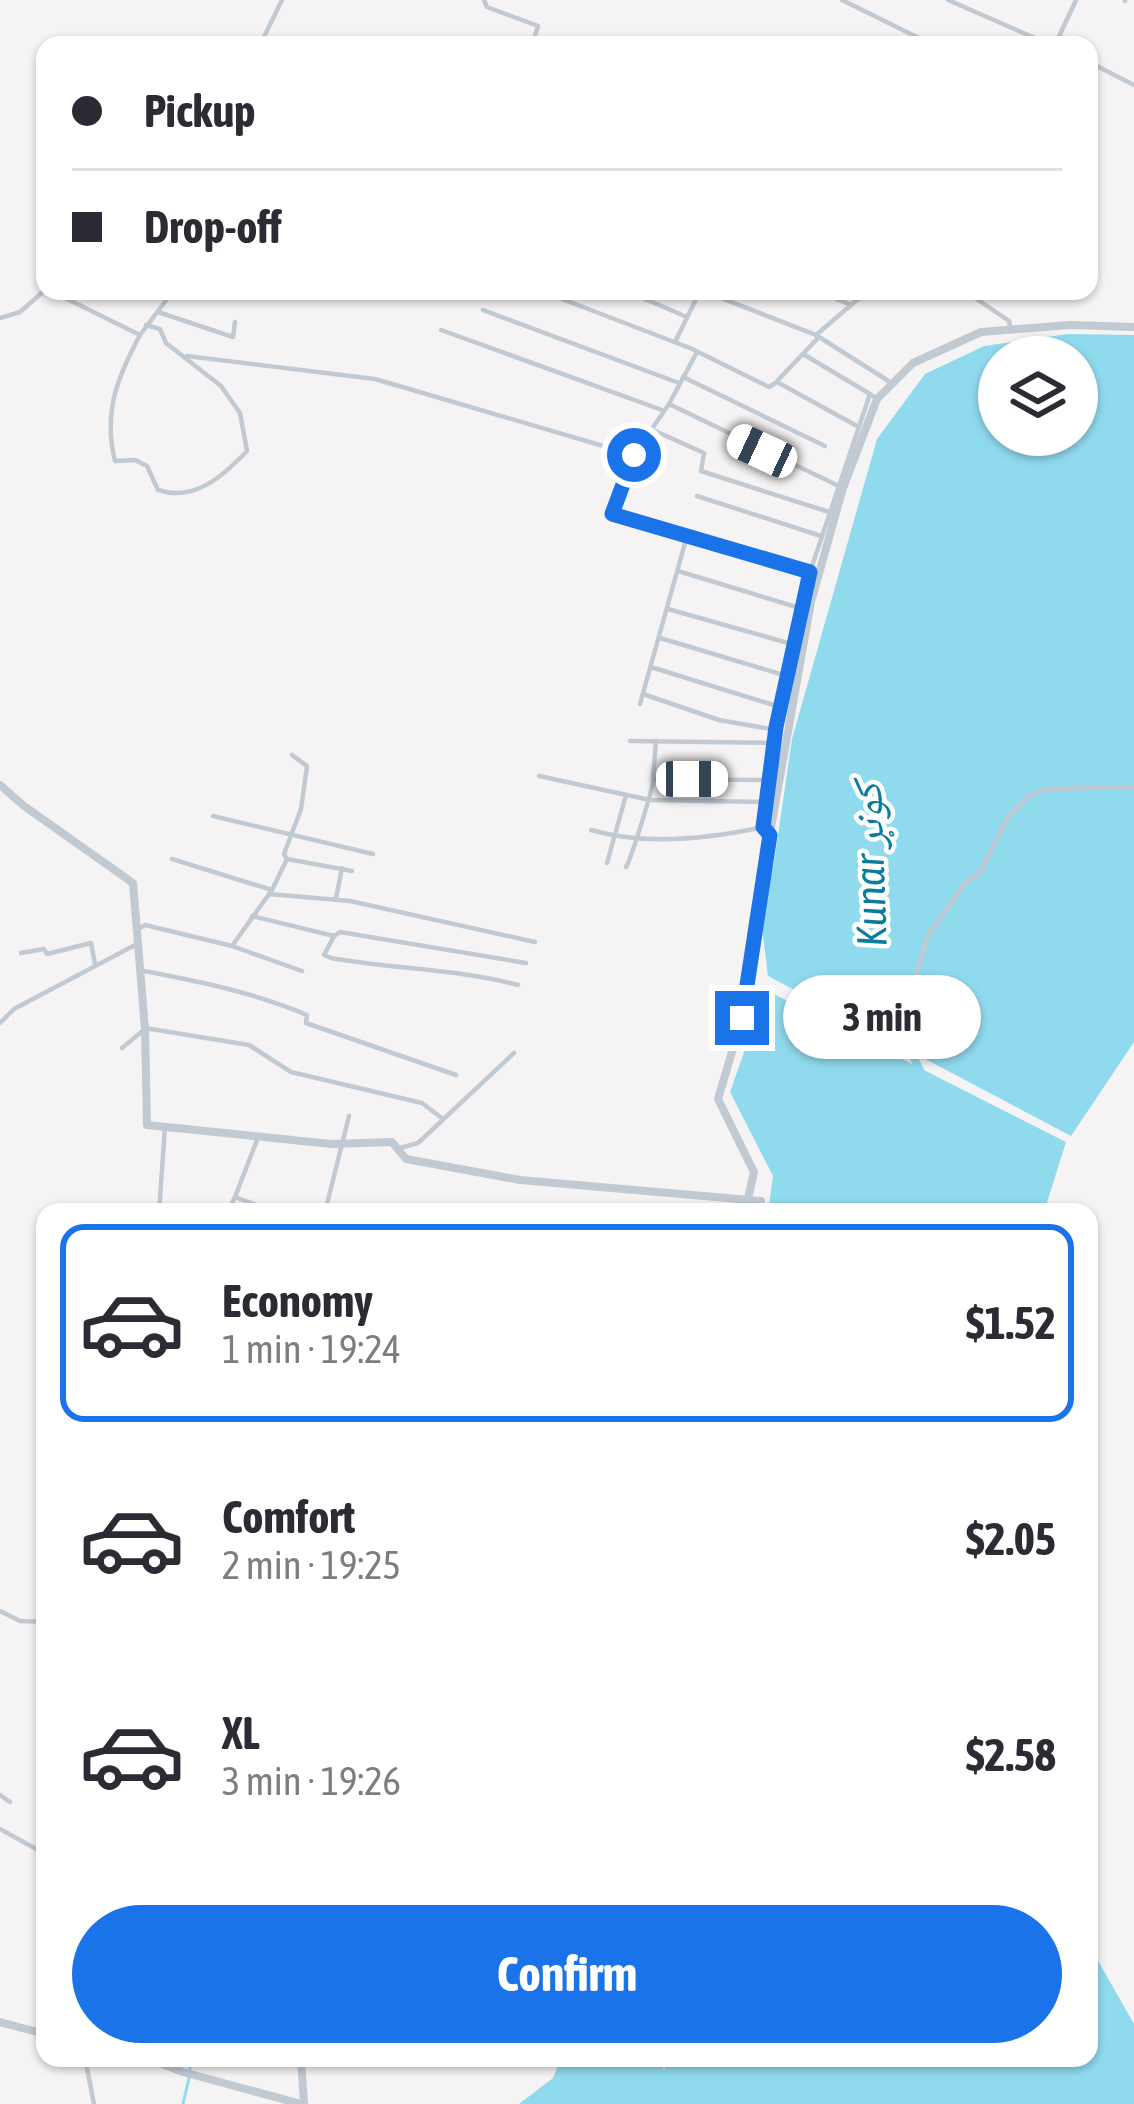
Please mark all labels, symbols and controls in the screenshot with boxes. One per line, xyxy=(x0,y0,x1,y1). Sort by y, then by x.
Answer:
text: Pickup xyxy=(144,85,255,137)
text: Drop-off xyxy=(144,201,282,253)
map controls xyxy=(978,336,1098,456)
button: layers xyxy=(978,336,1098,456)
car xyxy=(722,419,802,483)
route start xyxy=(607,428,661,482)
car xyxy=(656,761,728,797)
water label: Kunar کونړ xyxy=(842,776,898,948)
callout: 3 min xyxy=(784,976,982,1060)
route end xyxy=(715,991,769,1045)
text: 3 min xyxy=(842,995,922,1039)
icon: car xyxy=(78,1269,186,1377)
text: Economy xyxy=(222,1275,373,1327)
text: $1.52 xyxy=(966,1297,1056,1349)
text: 1 min · 19:24 xyxy=(222,1327,401,1371)
icon: car xyxy=(78,1485,186,1593)
text: Comfort xyxy=(222,1491,355,1543)
text: $2.05 xyxy=(966,1513,1056,1565)
text: 2 min · 19:25 xyxy=(222,1543,401,1587)
icon: car xyxy=(78,1701,186,1809)
text: XL xyxy=(222,1707,260,1759)
text: $2.58 xyxy=(966,1729,1056,1781)
text: 3 min · 19:26 xyxy=(222,1759,401,1803)
button: Confirm xyxy=(72,1905,1062,2043)

